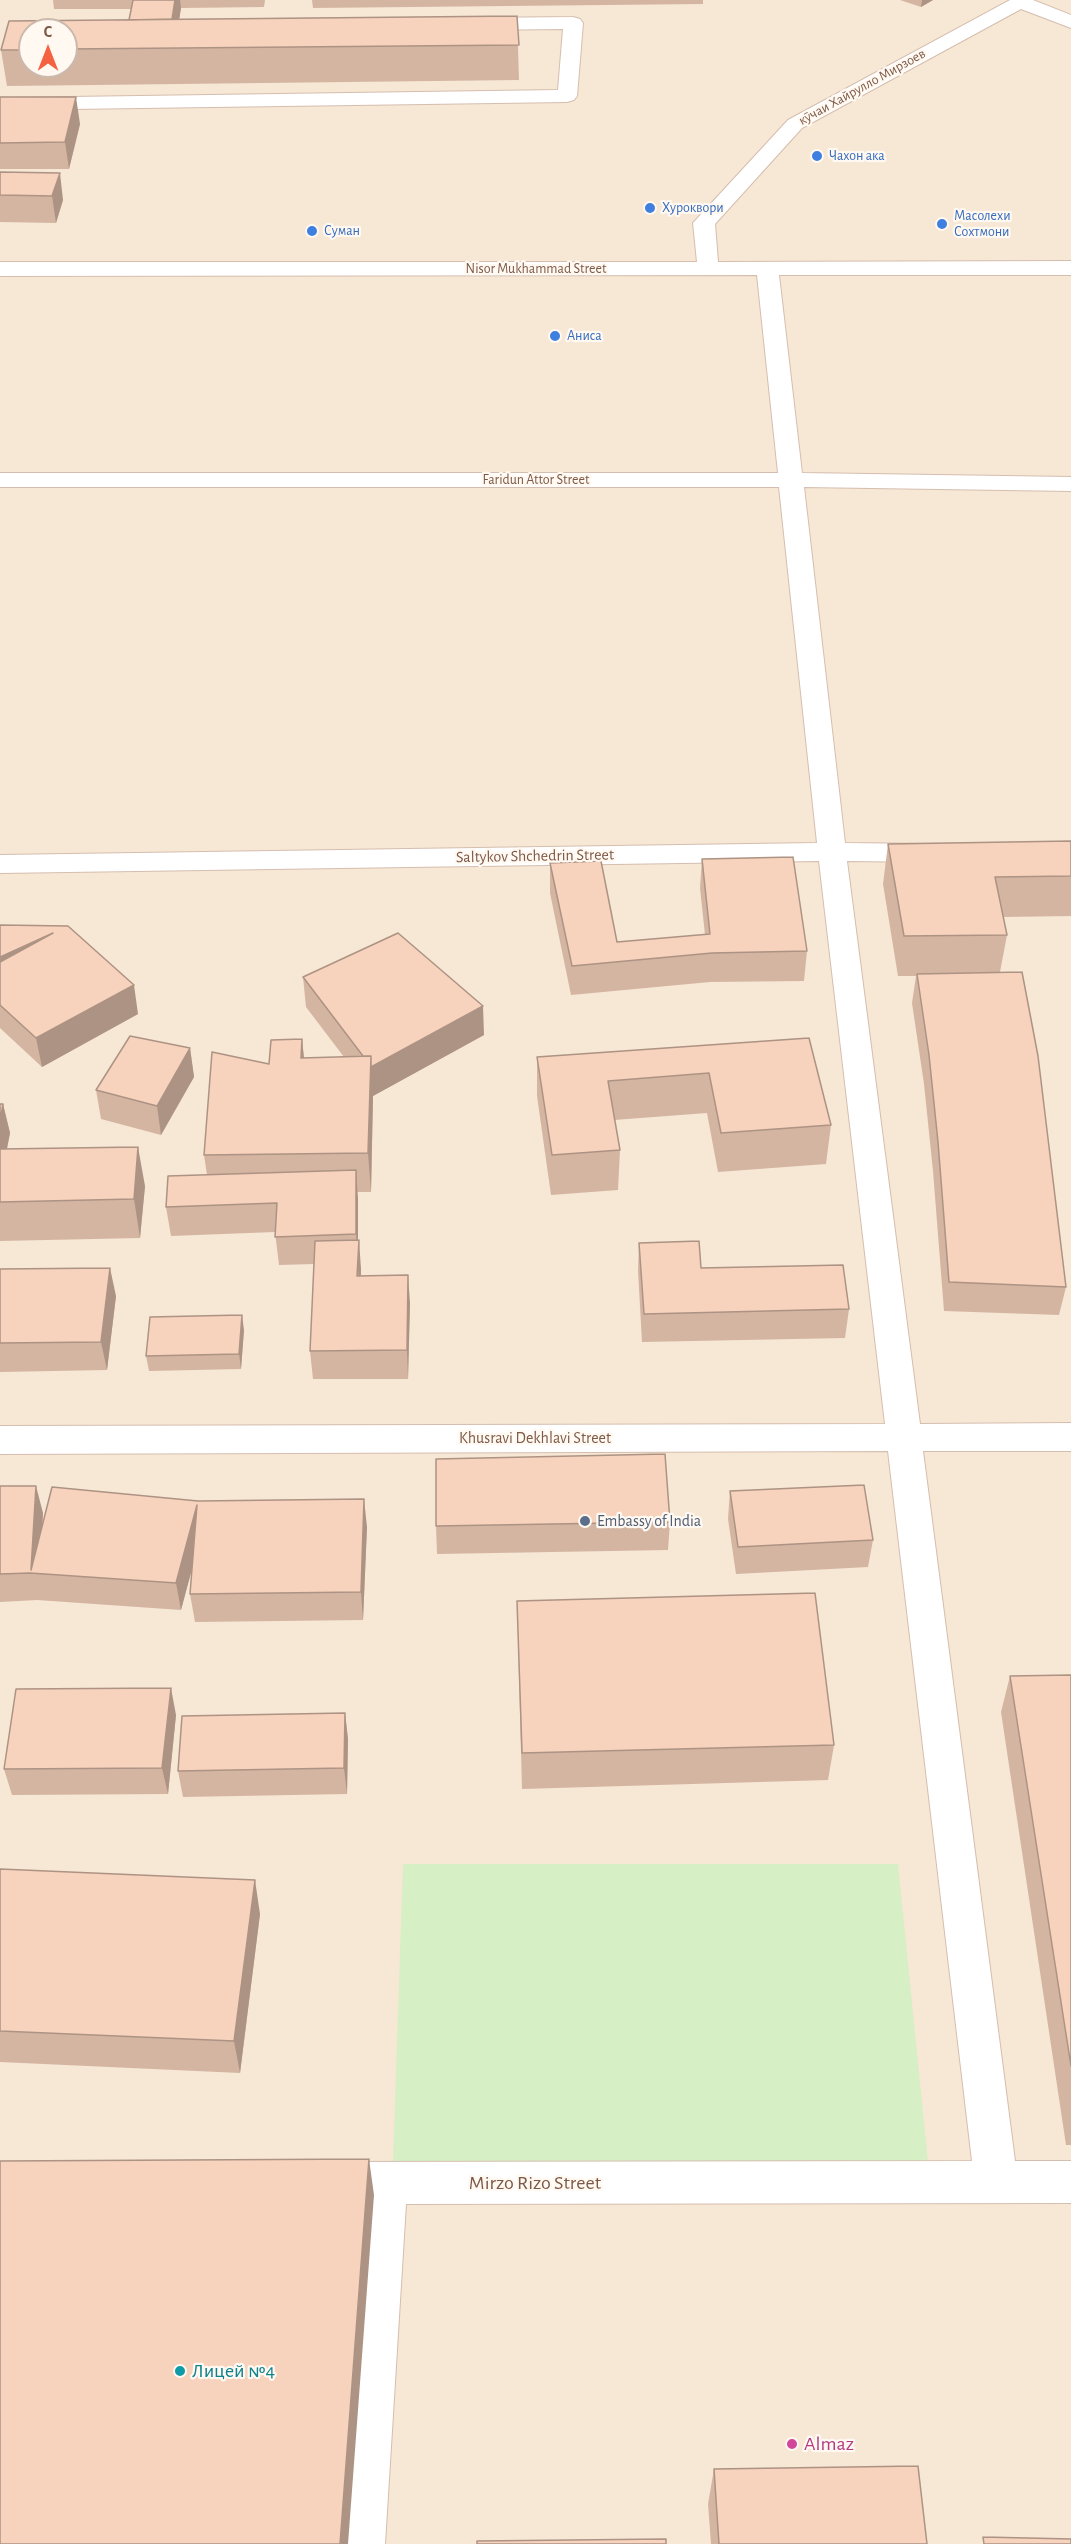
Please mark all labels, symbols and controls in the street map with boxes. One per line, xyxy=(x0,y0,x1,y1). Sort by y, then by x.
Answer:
north arrow xyxy=(18,18,78,78)
text: С xyxy=(44,24,52,40)
street label: кӯчаи Хайрулло Мирзоев xyxy=(796,45,928,129)
place label: Чахон ака xyxy=(829,148,885,164)
marker: Чахон ака xyxy=(810,149,824,163)
place label: Хуроквори xyxy=(662,200,724,216)
marker: Хуроквори xyxy=(643,201,657,215)
place label: Масолехи Сохтмони xyxy=(954,208,1011,240)
marker: Масолехи Сохтмони xyxy=(935,217,949,231)
place label: Суман xyxy=(324,223,360,239)
marker: Суман xyxy=(305,224,319,238)
street label: Nisor Mukhammad Street xyxy=(466,261,606,277)
place label: Аниса xyxy=(567,328,602,344)
marker: Аниса xyxy=(548,329,562,343)
street label: Faridun Attor Street xyxy=(483,472,589,488)
street label: Saltykov Shchedrin Street xyxy=(456,845,614,867)
street label: Khusravi Dekhlavi Street xyxy=(459,1428,611,1448)
place label: Embassy of India xyxy=(597,1511,701,1531)
marker: Embassy of India xyxy=(578,1514,592,1528)
street label: Mirzo Rizo Street xyxy=(469,2171,601,2195)
place label: Лицей №4 xyxy=(192,2359,275,2383)
marker: Лицей №4 xyxy=(173,2364,187,2378)
place label: Almaz xyxy=(804,2432,854,2456)
marker: Almaz xyxy=(785,2437,799,2451)

